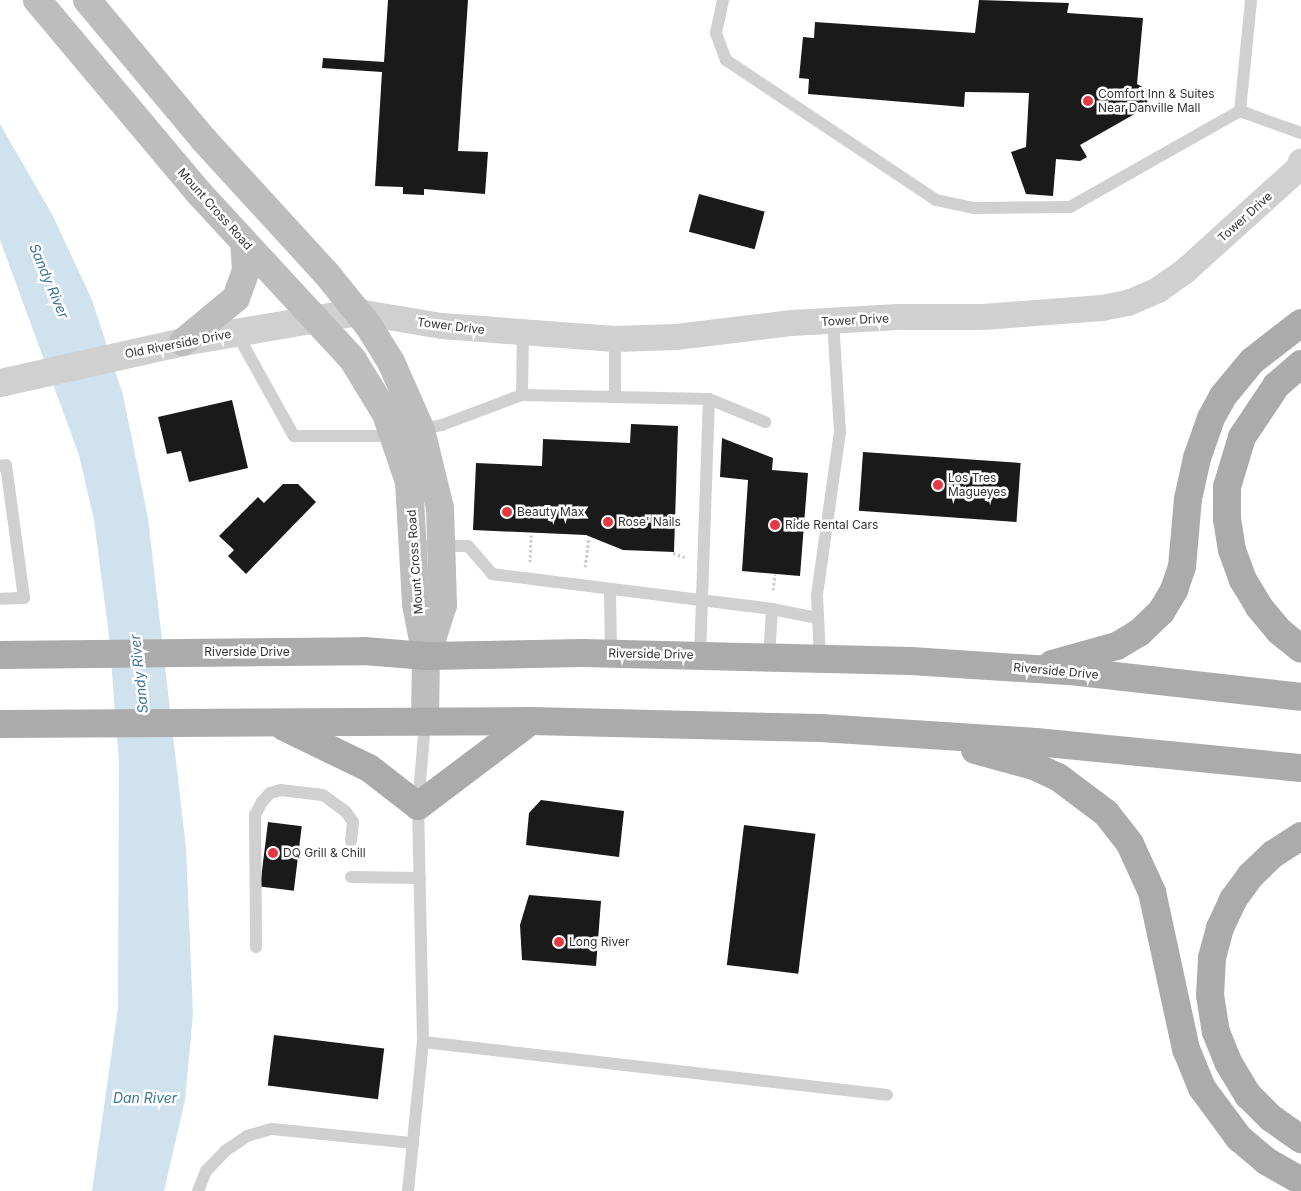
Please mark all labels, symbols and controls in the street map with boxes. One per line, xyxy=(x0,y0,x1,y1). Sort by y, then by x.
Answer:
place label: Comfort Inn & Suites Near Danville Mall xyxy=(1098,87,1214,115)
marker: Comfort Inn & Suites Near Danville Mall xyxy=(1082,95,1094,107)
street label: Mount Cross Road xyxy=(175,165,255,253)
street label: Tower Drive xyxy=(1215,189,1275,245)
water label: Sandy River xyxy=(26,241,72,321)
street label: Tower Drive xyxy=(821,311,889,329)
street label: Tower Drive xyxy=(416,315,486,337)
street label: Old Riverside Drive xyxy=(124,327,232,361)
place label: Los Tres Magueyes xyxy=(948,471,1007,499)
marker: Los Tres Magueyes xyxy=(932,479,944,491)
place label: Beauty Max xyxy=(517,505,584,519)
marker: Beauty Max xyxy=(501,506,513,518)
street label: Mount Cross Road xyxy=(404,509,426,615)
place label: Rose' Nails xyxy=(618,515,681,529)
marker: Rose' Nails xyxy=(602,516,614,528)
place label: Ride Rental Cars xyxy=(785,518,878,532)
marker: Ride Rental Cars xyxy=(769,519,781,531)
water label: Sandy River xyxy=(126,634,152,714)
street label: Riverside Drive xyxy=(204,645,290,659)
street label: Riverside Drive xyxy=(608,646,694,662)
street label: Riverside Drive xyxy=(1013,660,1099,682)
place label: DQ Grill & Chill xyxy=(283,846,366,860)
marker: DQ Grill & Chill xyxy=(267,847,279,859)
place label: Long River xyxy=(569,935,629,949)
marker: Long River xyxy=(553,936,565,948)
water label: Dan River xyxy=(113,1090,177,1106)

